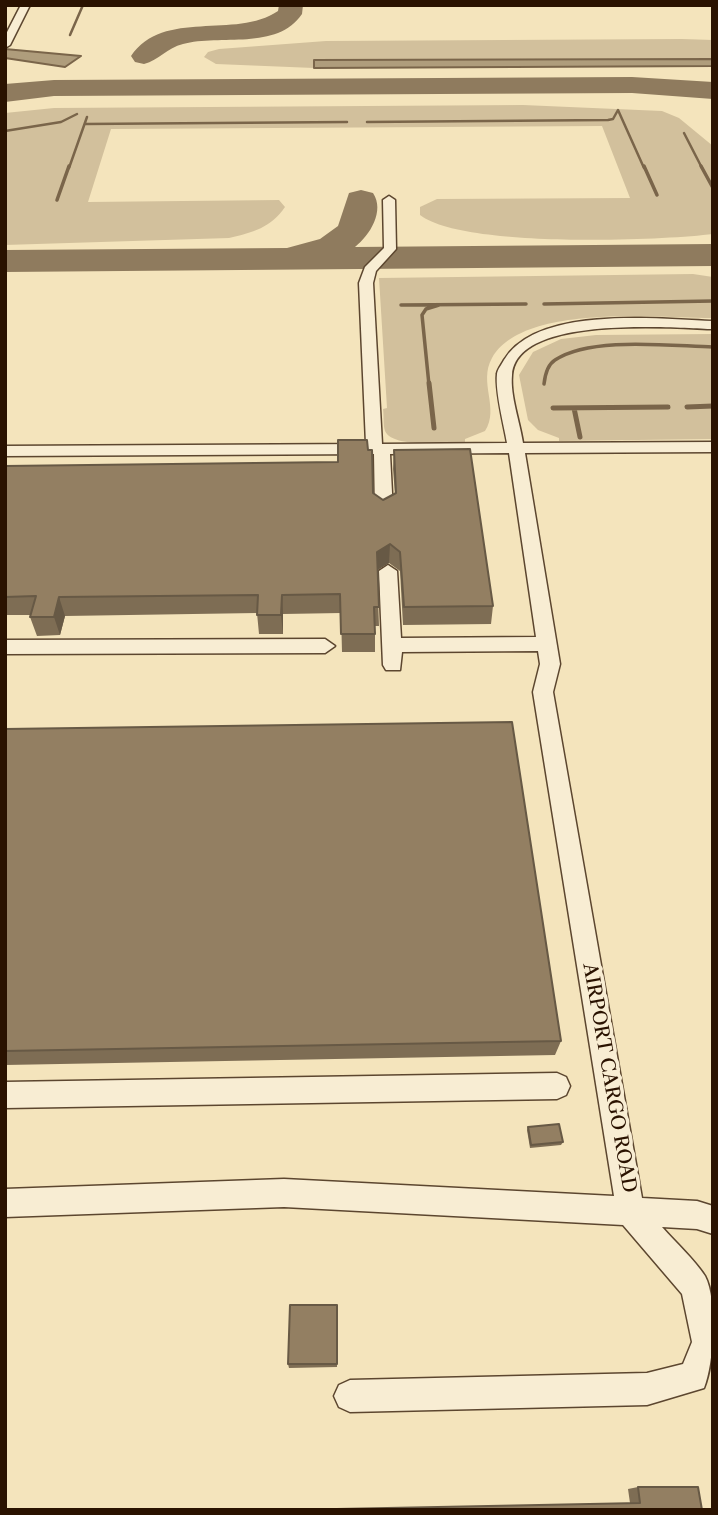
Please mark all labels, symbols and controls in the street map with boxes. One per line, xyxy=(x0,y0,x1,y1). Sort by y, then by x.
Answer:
street label: AIRPORT CARGO ROAD xyxy=(578,961,640,1195)

